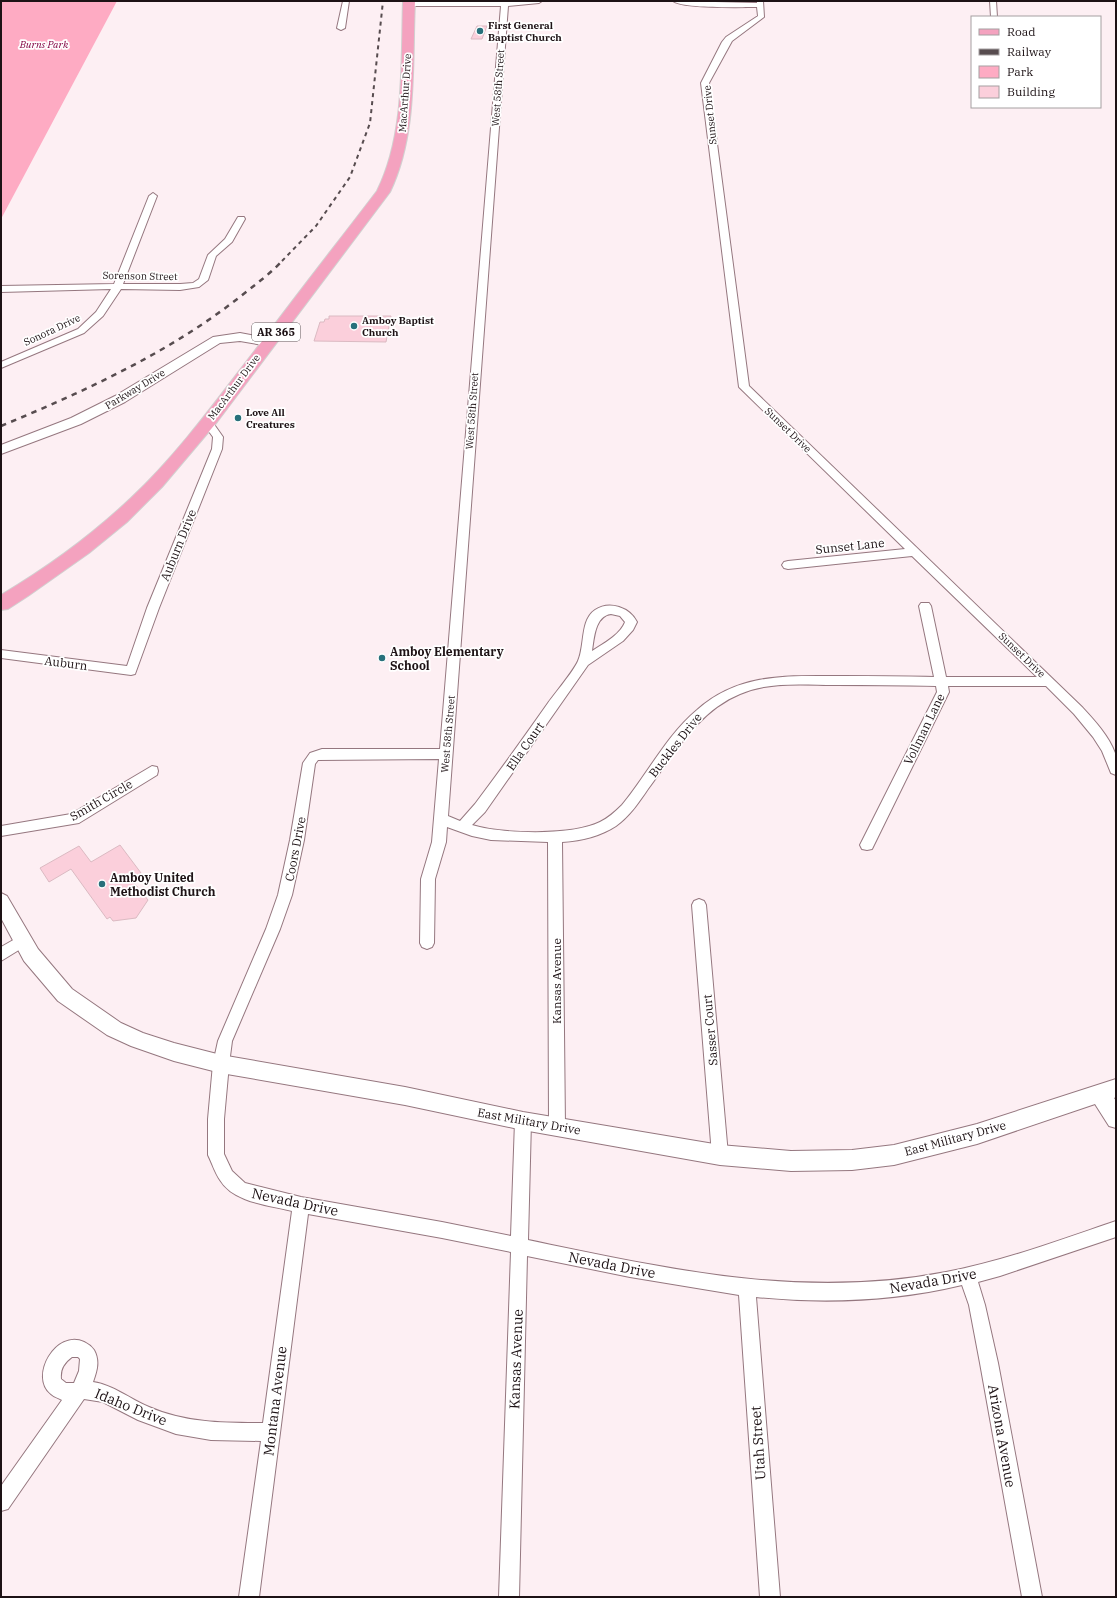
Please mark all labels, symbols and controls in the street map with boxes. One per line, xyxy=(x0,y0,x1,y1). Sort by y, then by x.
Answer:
legend xyxy=(971,16,1101,108)
place label: First General Baptist Church xyxy=(488,19,562,44)
text: Road xyxy=(1007,24,1036,39)
marker: First General Baptist Church xyxy=(475,26,485,36)
park label: Burns Park xyxy=(19,38,69,51)
text: Railway xyxy=(1007,44,1052,59)
street label: West 58th Street xyxy=(489,48,507,127)
street label: MacArthur Drive xyxy=(396,53,414,133)
text: Park xyxy=(1007,64,1033,79)
text: Building xyxy=(1007,84,1055,99)
street label: Sunset Drive xyxy=(700,85,720,145)
street label: Sorenson Street xyxy=(102,269,178,283)
street label: Sonora Drive xyxy=(22,311,82,349)
place label: Amboy Baptist Church xyxy=(362,314,434,339)
marker: Amboy Baptist Church xyxy=(349,321,359,331)
road number: AR 365 xyxy=(252,323,300,341)
street label: MacArthur Drive xyxy=(205,352,263,422)
street label: Parkway Drive xyxy=(103,366,167,412)
street label: West 58th Street xyxy=(463,371,481,450)
street label: Sunset Drive xyxy=(762,405,814,455)
place label: Love All Creatures xyxy=(246,406,295,431)
marker: Love All Creatures xyxy=(233,413,243,423)
street label: Auburn Drive xyxy=(157,507,199,583)
street label: Sunset Lane xyxy=(815,535,885,557)
street label: Sunset Drive xyxy=(996,630,1048,680)
place label: Amboy Elementary School xyxy=(390,644,504,673)
street label: Auburn xyxy=(44,653,89,673)
marker: Amboy Elementary School xyxy=(377,653,387,663)
street label: Vollman Lane xyxy=(900,691,948,767)
street label: West 58th Street xyxy=(438,694,458,773)
street label: Buckles Drive xyxy=(645,710,705,780)
street label: Ella Court xyxy=(503,719,547,773)
street label: Smith Circle xyxy=(67,776,135,824)
street label: Coors Drive xyxy=(281,815,309,883)
place label: Amboy United Methodist Church xyxy=(110,870,216,899)
marker: Amboy United Methodist Church xyxy=(97,879,107,889)
street label: Kansas Avenue xyxy=(549,938,564,1024)
street label: Sasser Court xyxy=(699,994,721,1066)
street label: East Military Drive xyxy=(476,1105,582,1137)
street label: East Military Drive xyxy=(903,1117,1007,1159)
street label: Nevada Drive xyxy=(250,1184,340,1220)
street label: Nevada Drive xyxy=(567,1248,657,1282)
street label: Nevada Drive xyxy=(888,1264,978,1298)
street label: Kansas Avenue xyxy=(505,1309,527,1409)
street label: Montana Avenue xyxy=(259,1345,291,1457)
street label: Arizona Avenue xyxy=(984,1383,1020,1489)
street label: Idaho Drive xyxy=(92,1384,170,1430)
street label: Utah Street xyxy=(746,1405,770,1481)

